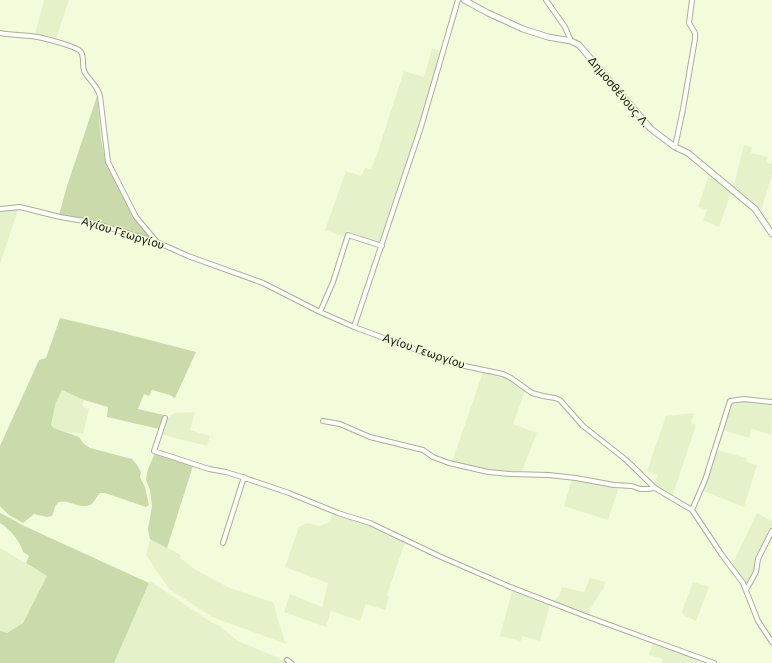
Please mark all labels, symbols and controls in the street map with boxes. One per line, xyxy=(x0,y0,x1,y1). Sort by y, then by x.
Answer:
street label: Δημοσθένους Λ. xyxy=(585,54,652,130)
street label: Αγίου Γεωργίου xyxy=(80,215,166,252)
street label: Αγίου Γεωργίου xyxy=(381,331,467,372)

